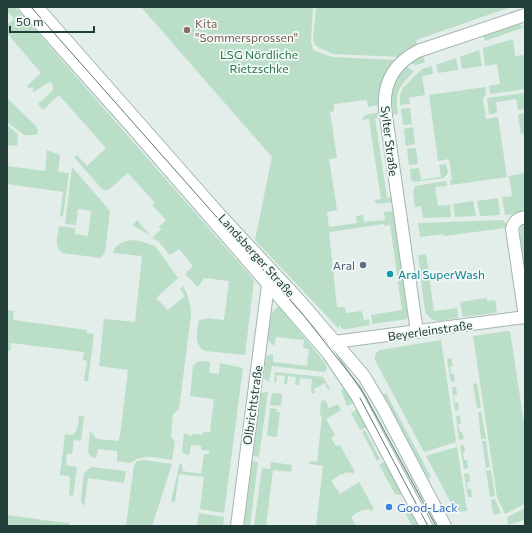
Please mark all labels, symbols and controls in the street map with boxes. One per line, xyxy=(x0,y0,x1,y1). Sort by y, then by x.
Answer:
scale bar xyxy=(10,8,94,34)
text: 50 m xyxy=(16,14,44,28)
place label: Kita "Sommersprossen" xyxy=(195,16,298,44)
marker: Kita "Sommersprossen" xyxy=(182,25,192,35)
park label: LSG Nördliche Rietzschke xyxy=(220,47,298,75)
street label: Sylter Straße xyxy=(379,105,401,177)
street label: Landsberger Straße xyxy=(216,211,298,299)
place label: Aral xyxy=(333,258,355,272)
marker: Aral xyxy=(358,260,368,270)
place label: Aral SuperWash xyxy=(398,267,485,281)
marker: Aral SuperWash xyxy=(385,269,395,279)
street label: Beyerleinstraße xyxy=(387,317,473,343)
street label: Olbrichtstraße xyxy=(239,364,265,446)
place label: Good-Lack xyxy=(397,500,458,514)
marker: Good-Lack xyxy=(384,502,394,512)

